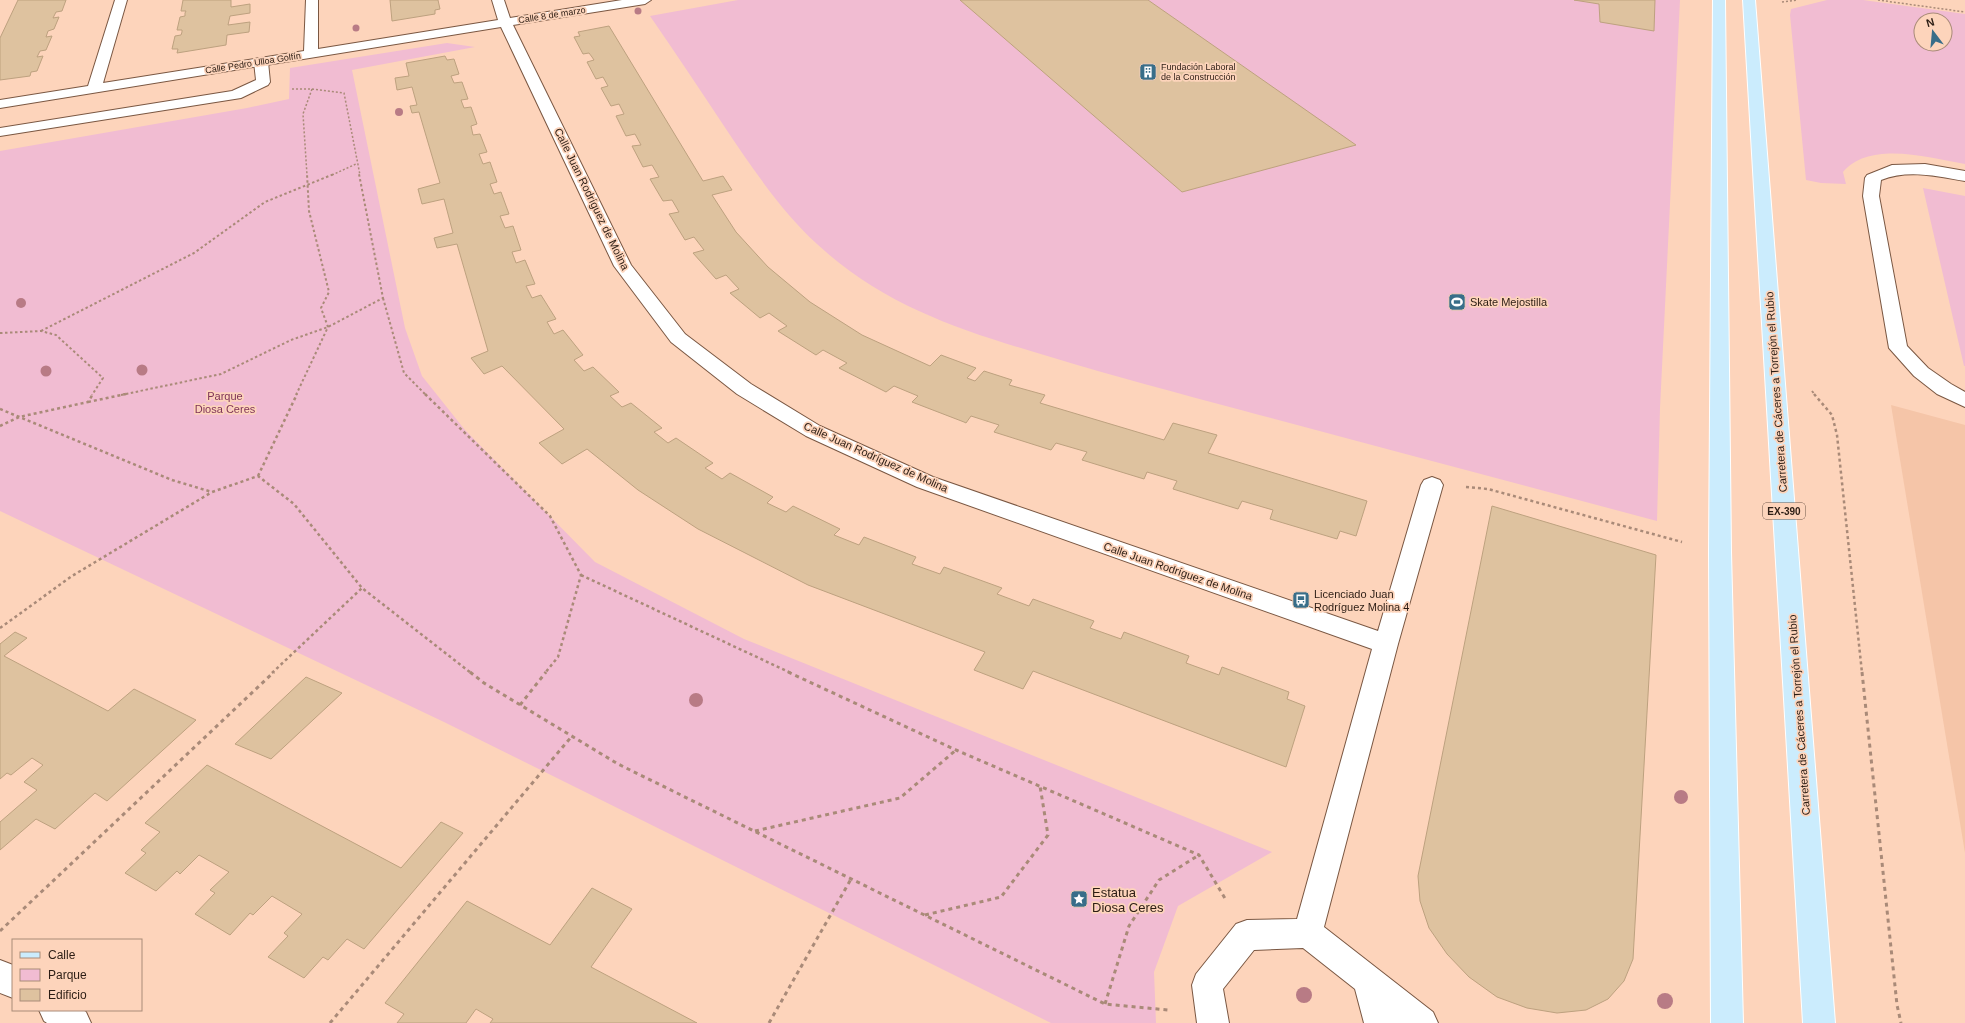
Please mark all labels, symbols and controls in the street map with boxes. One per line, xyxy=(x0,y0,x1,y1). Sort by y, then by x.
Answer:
street label: Calle 8 de marzo xyxy=(518,5,586,25)
north arrow xyxy=(1913,12,1953,52)
text: N xyxy=(1925,16,1936,29)
street label: Calle Pedro Ulloa Golfín xyxy=(205,51,301,75)
building icon: Fundación Laboral de la Construcción xyxy=(1138,62,1158,82)
place label: Fundación Laboral de la Construcción xyxy=(1161,62,1236,82)
street label: Calle Juan Rodríguez de Molina xyxy=(552,126,632,273)
street label: Carretera de Cáceres a Torrejón el Rubio xyxy=(1763,291,1789,493)
sports icon: Skate Mejostilla xyxy=(1447,292,1467,312)
place label: Skate Mejostilla xyxy=(1470,296,1548,308)
park label: Parque Diosa Ceres xyxy=(195,390,256,415)
street label: Calle Juan Rodríguez de Molina xyxy=(802,420,951,495)
road number: EX-390 xyxy=(1763,503,1805,519)
street label: Calle Juan Rodríguez de Molina xyxy=(1102,540,1255,602)
place label: Licenciado Juan Rodríguez Molina 4 xyxy=(1314,588,1409,613)
bus stop icon: Licenciado Juan Rodríguez Molina 4 xyxy=(1291,590,1311,610)
street label: Carretera de Cáceres a Torrejón el Rubio xyxy=(1786,614,1812,816)
place label: Estatua Diosa Ceres xyxy=(1092,885,1164,915)
place icon: Estatua Diosa Ceres xyxy=(1069,889,1089,909)
legend xyxy=(12,939,142,1011)
text: Calle xyxy=(48,948,76,962)
text: Parque xyxy=(48,968,87,982)
text: Edificio xyxy=(48,988,87,1002)

